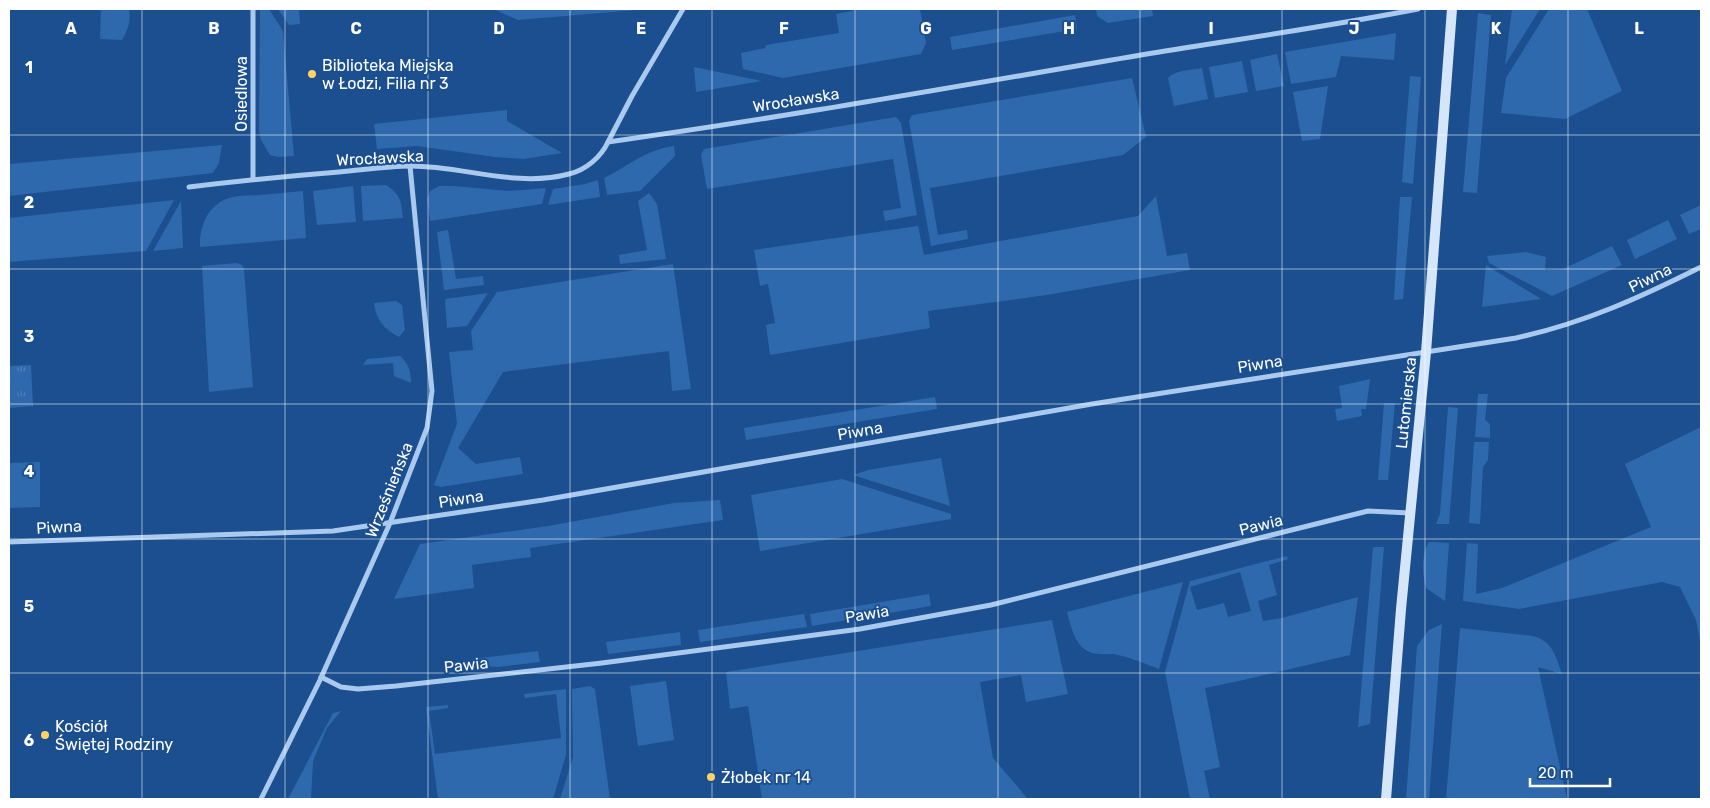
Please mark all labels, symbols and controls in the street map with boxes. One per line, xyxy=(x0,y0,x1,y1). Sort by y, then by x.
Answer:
text: A xyxy=(65,19,77,38)
text: B xyxy=(208,19,220,38)
text: C xyxy=(350,19,362,38)
text: D xyxy=(493,19,505,38)
text: E xyxy=(636,19,646,38)
text: F xyxy=(779,19,789,38)
text: G xyxy=(920,19,932,38)
text: H xyxy=(1063,19,1075,38)
text: I xyxy=(1208,19,1214,38)
text: J xyxy=(1349,19,1359,38)
text: K xyxy=(1491,19,1502,38)
text: L xyxy=(1634,19,1644,38)
street label: Osiedlowa xyxy=(232,56,251,132)
place label: Biblioteka Miejska w Łodzi, Filia nr 3 xyxy=(322,56,454,93)
text: 1 xyxy=(25,58,33,77)
marker: Biblioteka Miejska w Łodzi, Filia nr 3 xyxy=(306,68,318,80)
street label: Wrocławska xyxy=(751,84,841,116)
street label: Wrocławska xyxy=(336,146,424,170)
text: 2 xyxy=(24,193,34,212)
street label: Piwna xyxy=(1625,259,1675,297)
text: 3 xyxy=(24,327,34,346)
street label: Piwna xyxy=(1236,351,1284,377)
street label: Lutomierska xyxy=(1392,356,1420,450)
street label: Piwna xyxy=(836,418,884,444)
street label: Wrześnieńska xyxy=(361,440,417,540)
text: 4 xyxy=(24,462,35,481)
street label: Piwna xyxy=(437,486,485,512)
street label: Pawia xyxy=(1237,510,1285,540)
street label: Piwna xyxy=(36,516,82,538)
text: 5 xyxy=(24,597,34,616)
street label: Pawia xyxy=(844,601,890,627)
street label: Pawia xyxy=(443,653,489,677)
place label: Kościół Świętej Rodziny xyxy=(55,717,173,755)
marker: Kościół Świętej Rodziny xyxy=(39,729,51,741)
text: 6 xyxy=(24,731,34,750)
scale bar xyxy=(1530,756,1610,788)
text: 20 m xyxy=(1538,764,1573,782)
place label: Żłobek nr 14 xyxy=(721,768,811,787)
marker: Żłobek nr 14 xyxy=(705,771,717,783)

